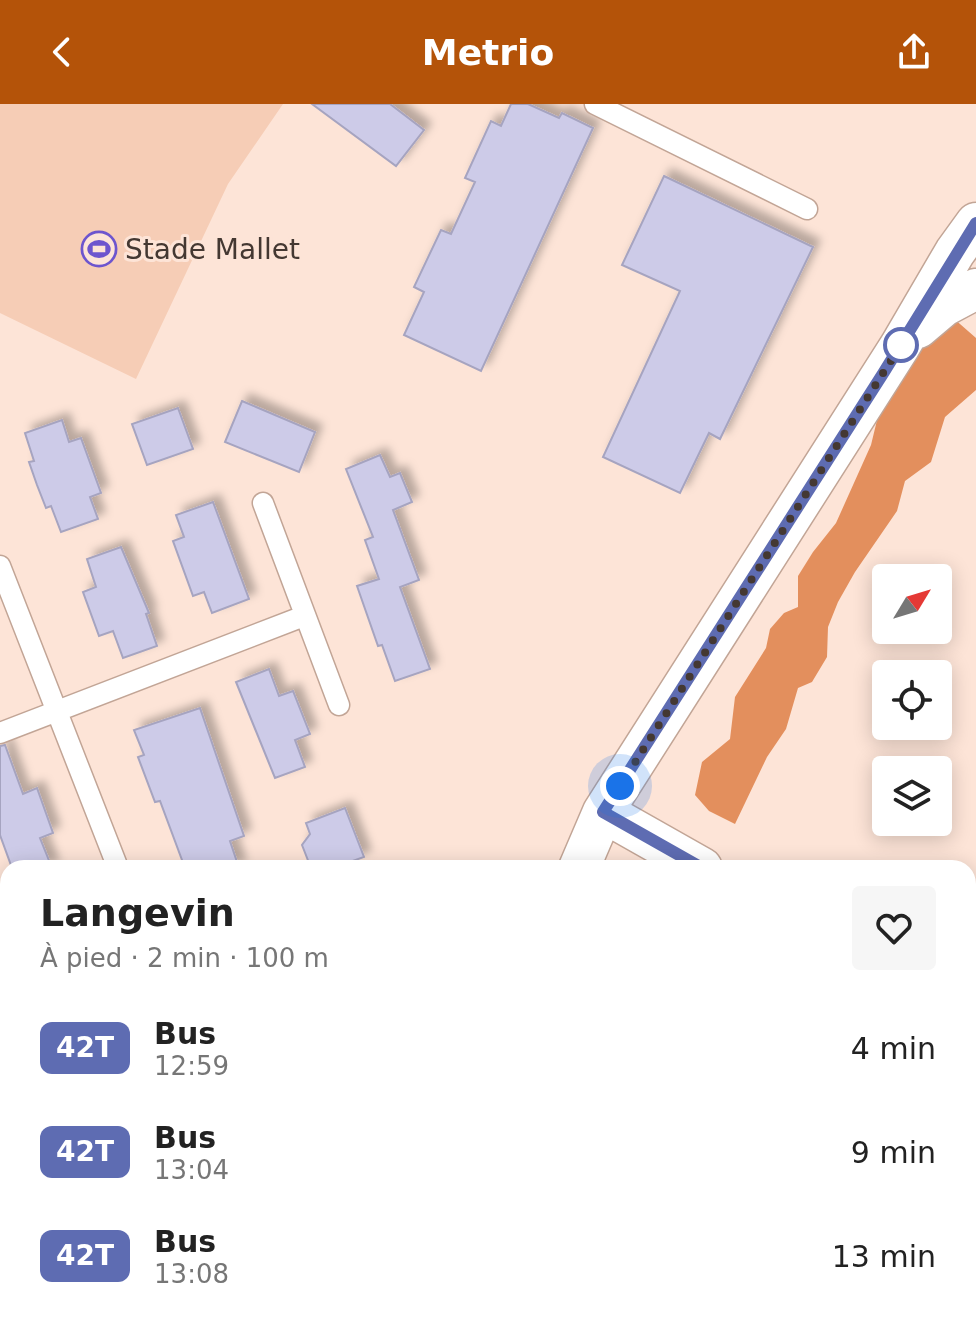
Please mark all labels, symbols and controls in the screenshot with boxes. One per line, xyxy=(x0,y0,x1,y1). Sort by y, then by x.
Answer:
icon: back xyxy=(40,30,84,74)
icon: share xyxy=(892,30,936,74)
text: Metrio xyxy=(422,32,554,73)
sports icon: Stade Mallet xyxy=(80,230,118,268)
place label: Stade Mallet xyxy=(125,233,300,266)
unlabelled marker xyxy=(884,328,918,362)
north arrow xyxy=(872,564,952,644)
map controls xyxy=(872,564,952,836)
button: locate xyxy=(872,660,952,740)
button: layers xyxy=(872,756,952,836)
your location xyxy=(600,766,640,806)
button: heart xyxy=(852,886,936,970)
text: Langevin xyxy=(40,891,235,935)
text: À pied · 2 min · 100 m xyxy=(40,943,329,973)
text: Bus xyxy=(154,1016,216,1051)
text: 42T xyxy=(56,1031,114,1064)
text: 4 min xyxy=(851,1031,936,1066)
text: 12:59 xyxy=(154,1051,229,1081)
text: Bus xyxy=(154,1120,216,1155)
text: 42T xyxy=(56,1135,114,1168)
text: 9 min xyxy=(851,1135,936,1170)
text: 13:04 xyxy=(154,1155,229,1185)
text: Bus xyxy=(154,1224,216,1259)
text: 42T xyxy=(56,1239,114,1272)
text: 13 min xyxy=(832,1239,936,1274)
text: 13:08 xyxy=(154,1259,229,1289)

